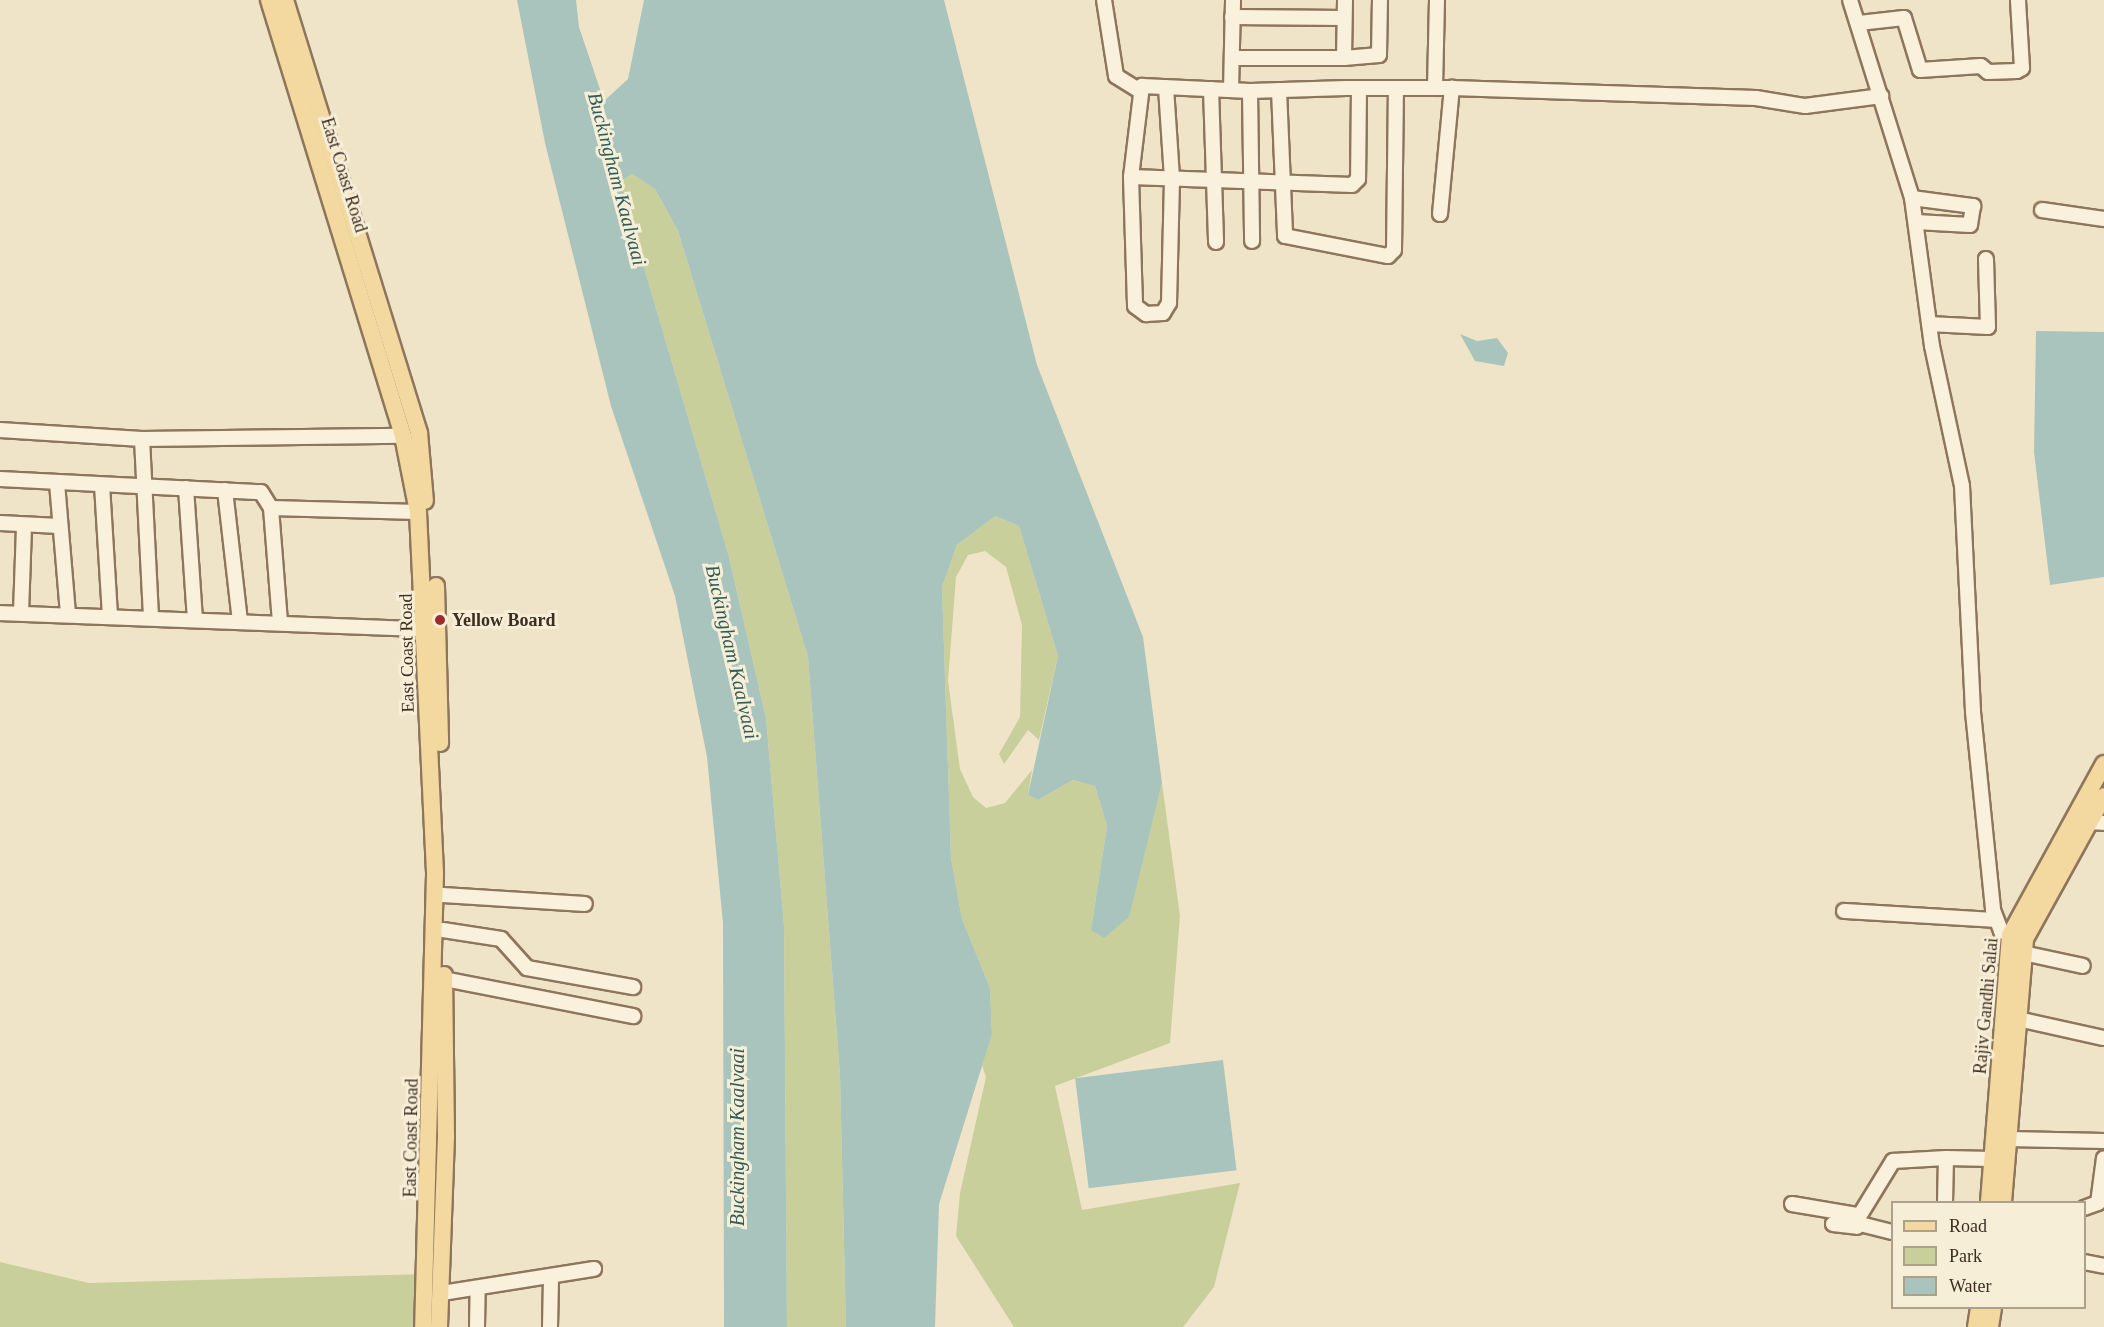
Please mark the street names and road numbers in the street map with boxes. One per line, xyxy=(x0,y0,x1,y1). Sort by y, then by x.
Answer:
street label: East Coast Road xyxy=(316,115,372,235)
street label: East Coast Road xyxy=(395,593,419,713)
street label: Rajiv Gandhi Salai xyxy=(1969,937,2003,1075)
street label: East Coast Road xyxy=(399,1078,423,1198)

